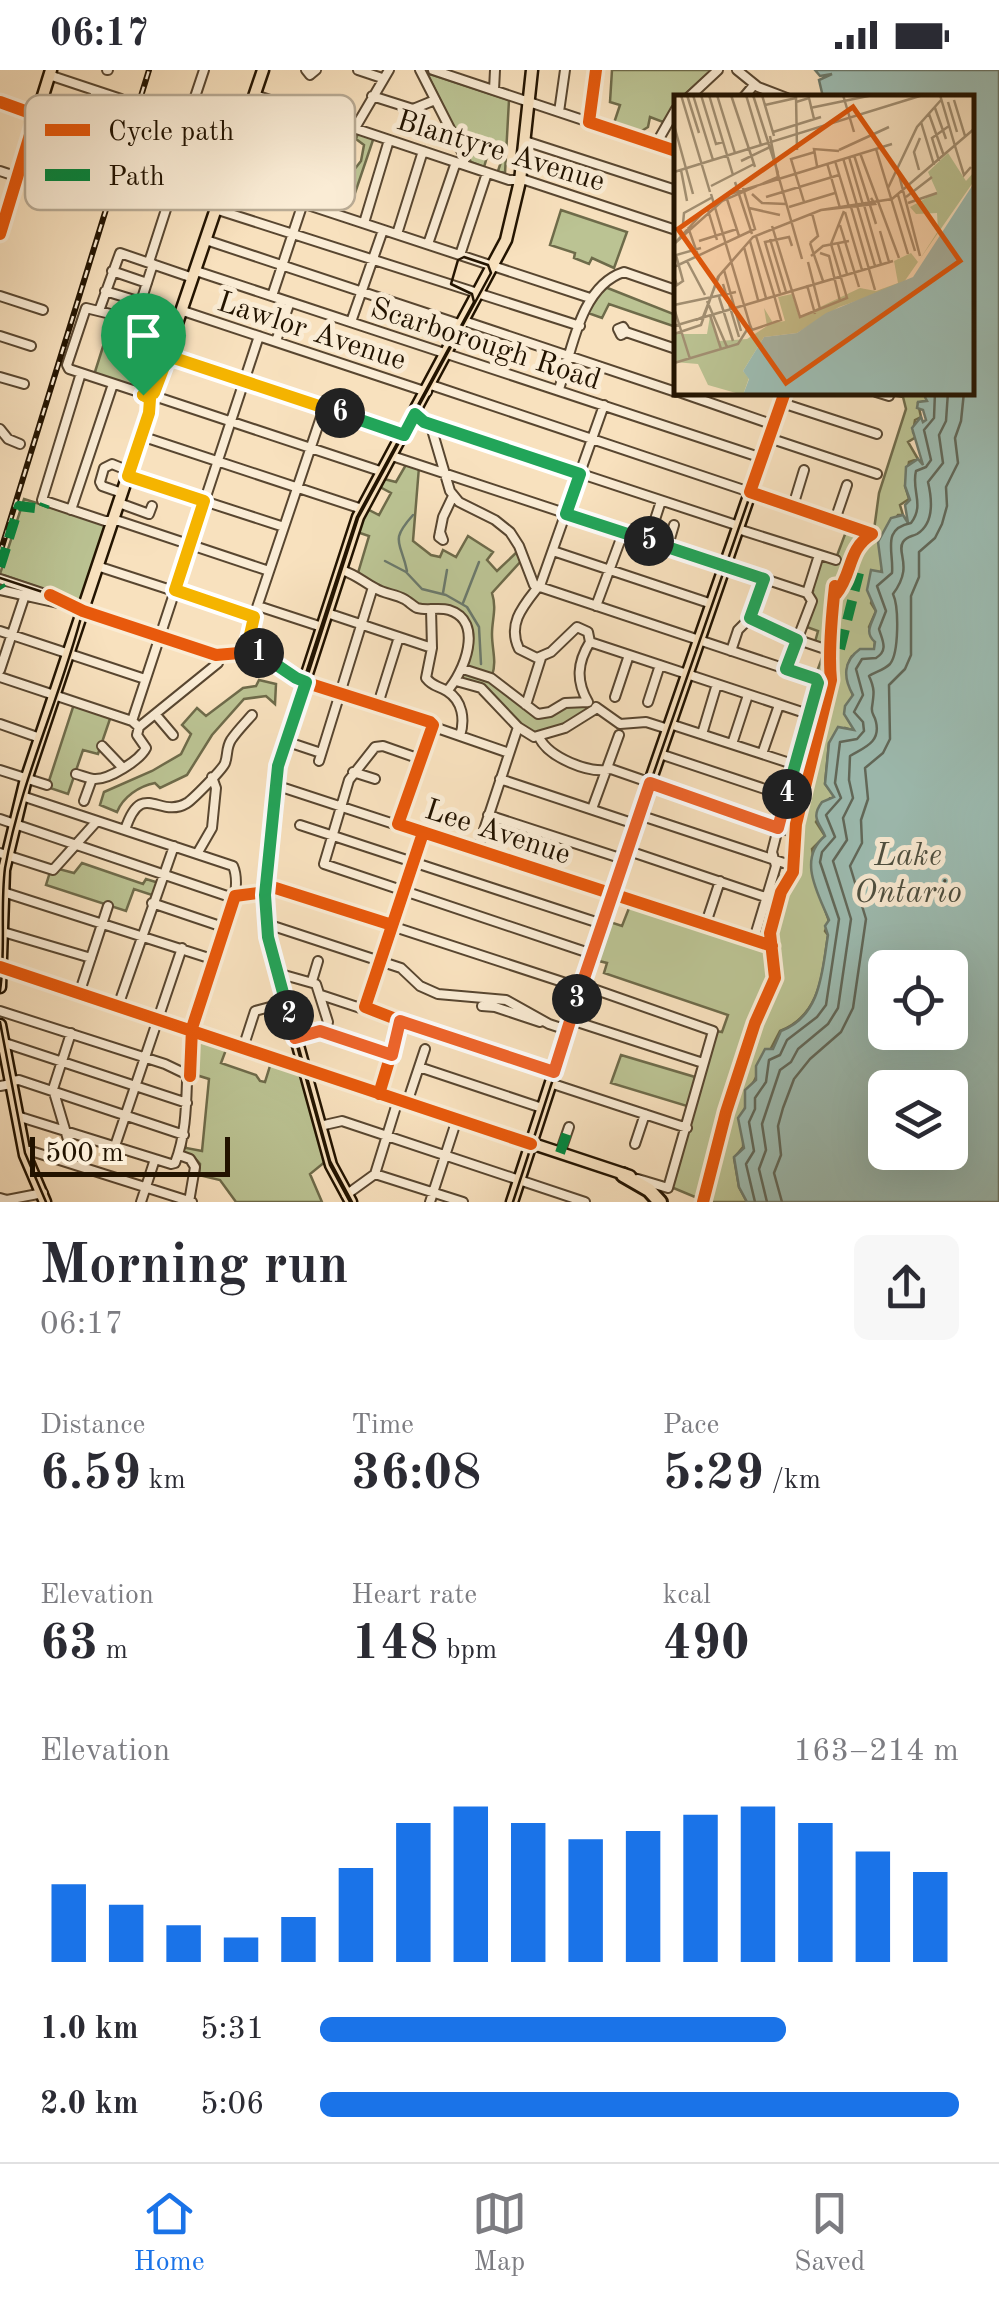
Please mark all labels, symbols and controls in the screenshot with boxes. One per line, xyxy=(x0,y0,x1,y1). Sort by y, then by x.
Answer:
text: 06:17 xyxy=(50,16,149,54)
legend xyxy=(25,95,355,210)
inset map xyxy=(674,95,974,395)
street label: Blantyre Avenue xyxy=(393,106,608,198)
text: Cycle path xyxy=(108,119,234,147)
text: Path xyxy=(108,164,165,192)
street label: Lawlor Avenue xyxy=(213,287,409,377)
pin xyxy=(101,293,186,396)
street label: Scarborough Road xyxy=(367,294,604,396)
icon: arrive xyxy=(116,308,171,363)
pin: 6 xyxy=(315,388,365,438)
text: 6 xyxy=(332,399,348,427)
pin: 5 xyxy=(624,516,674,566)
text: 5 xyxy=(641,527,657,555)
pin: 1 xyxy=(234,628,284,678)
text: 1 xyxy=(251,639,267,667)
pin: 4 xyxy=(762,769,812,819)
text: 4 xyxy=(779,780,795,808)
street label: Lee Avenue xyxy=(421,795,574,871)
water label: Lake Ontario xyxy=(854,841,962,910)
map controls xyxy=(868,950,968,1170)
button: locate xyxy=(868,950,968,1050)
pin: 3 xyxy=(552,974,602,1024)
text: 3 xyxy=(569,985,585,1013)
pin: 2 xyxy=(264,990,314,1040)
text: 2 xyxy=(281,1001,297,1029)
button: layers xyxy=(868,1070,968,1170)
scale bar xyxy=(30,1132,230,1176)
text: 500 m xyxy=(45,1140,124,1168)
button: share xyxy=(854,1235,959,1340)
text: Morning run xyxy=(40,1240,349,1295)
text: 06:17 xyxy=(40,1309,123,1341)
text: Distance xyxy=(40,1412,145,1440)
text: Time xyxy=(351,1412,414,1440)
text: Pace xyxy=(663,1412,719,1440)
text: 6.59 xyxy=(40,1450,141,1500)
text: 36:08 xyxy=(351,1450,481,1500)
text: 5:29 xyxy=(663,1450,764,1500)
text: km xyxy=(141,1467,186,1495)
text: /km xyxy=(764,1467,821,1495)
text: Elevation xyxy=(40,1582,154,1610)
text: Heart rate xyxy=(351,1582,477,1610)
text: kcal xyxy=(663,1582,711,1610)
text: 63 xyxy=(40,1620,98,1670)
text: 148 xyxy=(351,1620,438,1670)
text: 490 xyxy=(663,1620,750,1670)
text: m xyxy=(98,1637,128,1665)
text: bpm xyxy=(438,1637,497,1665)
text: Elevation xyxy=(40,1736,170,1768)
text: 163–214 m xyxy=(793,1736,959,1768)
text: 1.0 km xyxy=(40,2014,139,2046)
text: 5:31 xyxy=(200,2014,265,2046)
text: 2.0 km xyxy=(40,2089,139,2121)
text: 5:06 xyxy=(200,2089,265,2121)
tab: Home xyxy=(134,2186,205,2281)
tab: Map xyxy=(472,2186,527,2281)
tab: Saved xyxy=(794,2186,865,2281)

